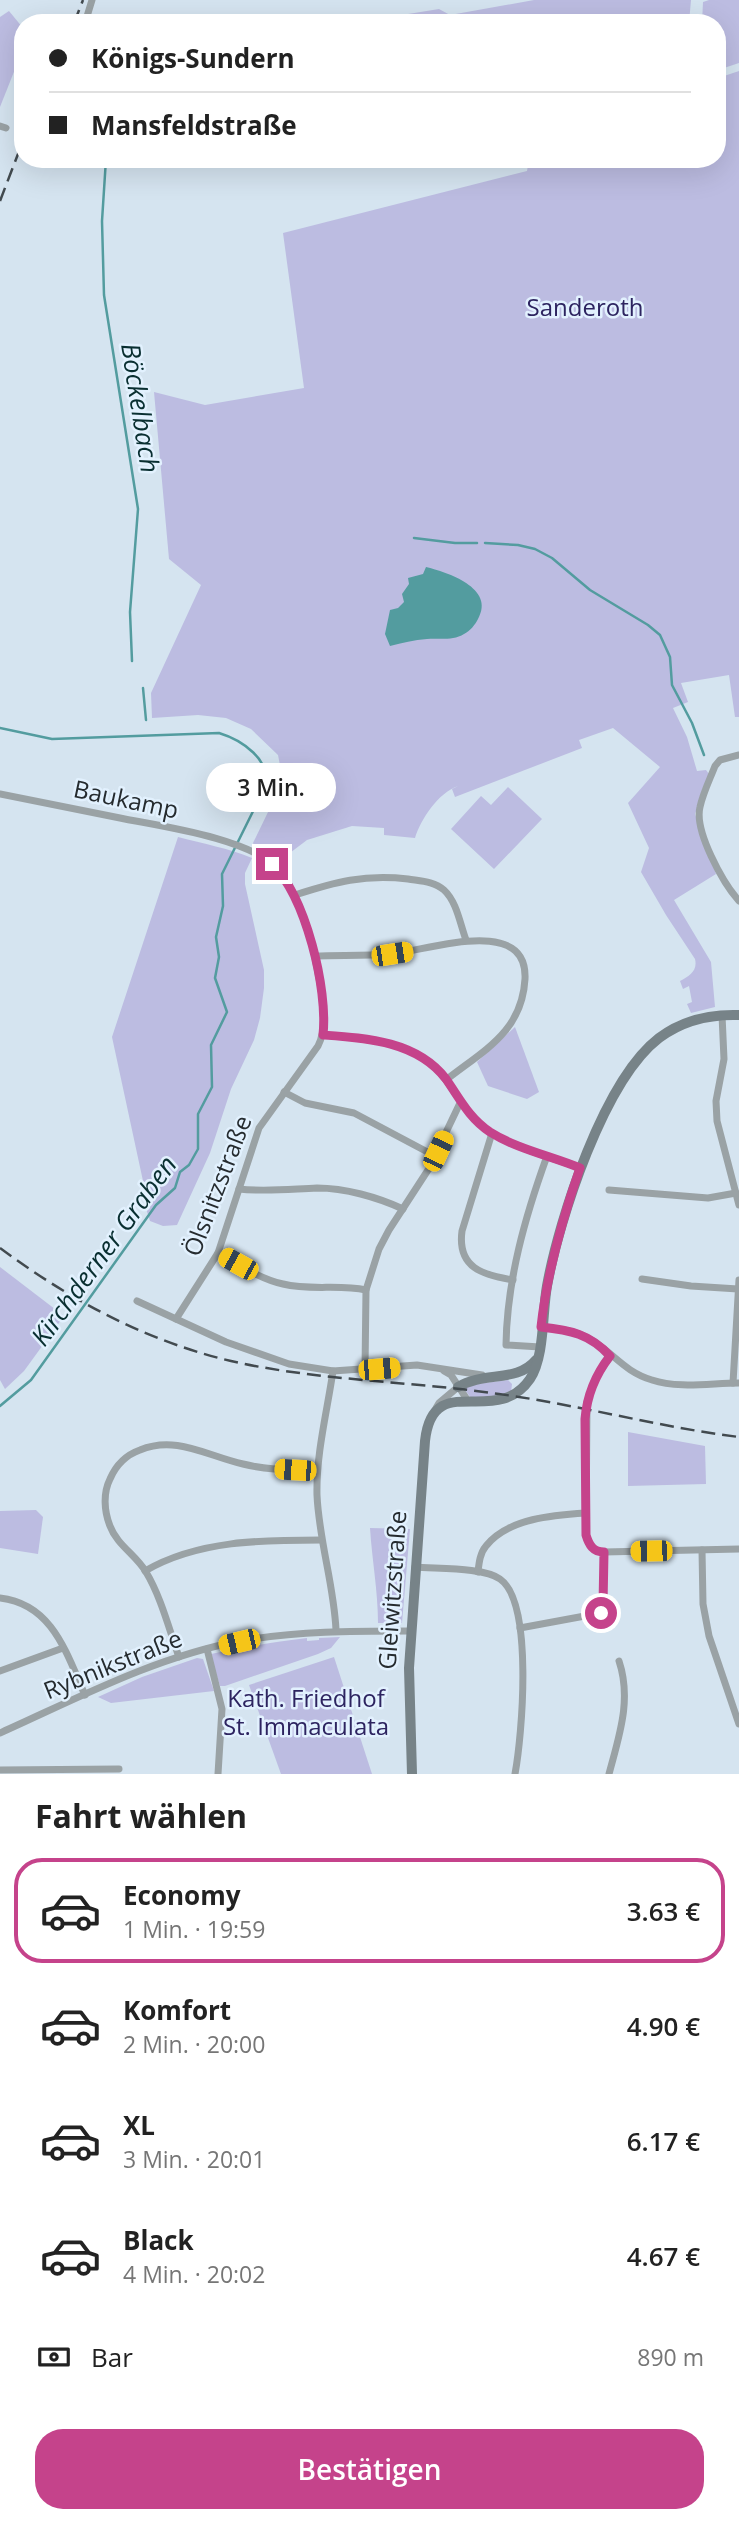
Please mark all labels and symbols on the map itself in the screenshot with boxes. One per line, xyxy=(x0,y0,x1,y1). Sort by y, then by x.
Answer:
park label: Sanderoth xyxy=(527,290,643,323)
water label: Böckelbach xyxy=(113,340,169,475)
callout: 3 Min. xyxy=(207,762,337,812)
street label: Baukamp xyxy=(71,771,182,826)
route end xyxy=(256,848,288,880)
car xyxy=(370,940,415,968)
street label: Ölsnitzstraße xyxy=(175,1110,259,1261)
car xyxy=(420,1128,457,1174)
water label: Kirchderner Graben xyxy=(22,1148,184,1353)
car xyxy=(215,1245,262,1283)
car xyxy=(358,1357,401,1381)
car xyxy=(274,1458,317,1482)
street label: Gleiwitzstraße xyxy=(369,1509,414,1670)
car xyxy=(630,1540,673,1562)
route start xyxy=(585,1597,617,1629)
street label: Rybnikstraße xyxy=(38,1621,187,1706)
car xyxy=(217,1627,262,1657)
park label: Kath. Friedhof St. Immaculata xyxy=(223,1681,389,1742)

